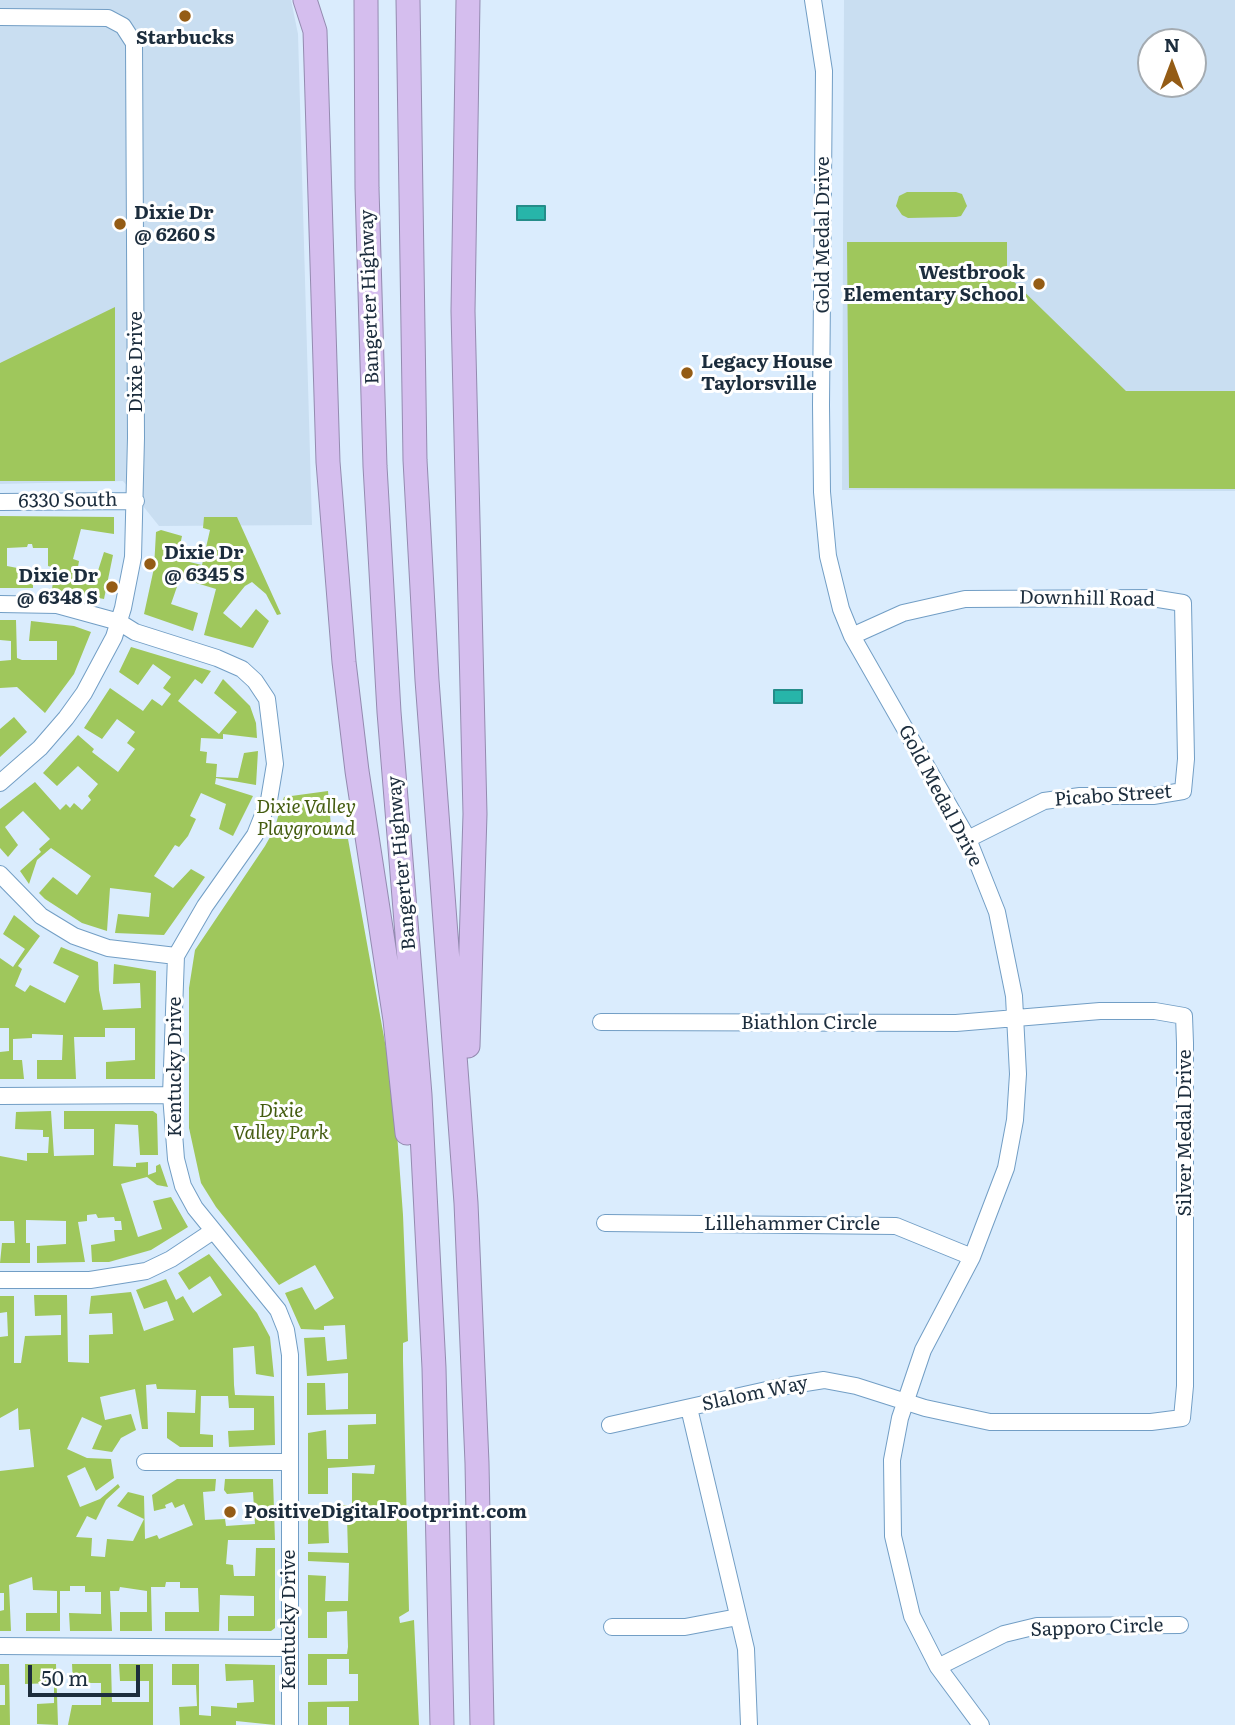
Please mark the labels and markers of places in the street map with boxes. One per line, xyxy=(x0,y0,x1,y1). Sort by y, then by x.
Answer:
marker: Starbucks xyxy=(177,8,193,24)
place label: Starbucks xyxy=(136,27,234,49)
place label: Dixie Dr @ 6260 S xyxy=(134,202,215,246)
marker: Dixie Dr @ 6260 S xyxy=(112,216,128,232)
place label: Westbrook Elementary School xyxy=(843,262,1025,306)
marker: Westbrook Elementary School xyxy=(1031,276,1047,292)
place label: Legacy House Taylorsville xyxy=(701,351,833,395)
marker: Legacy House Taylorsville xyxy=(679,365,695,381)
place label: Dixie Dr @ 6345 S xyxy=(164,542,245,586)
marker: Dixie Dr @ 6345 S xyxy=(142,556,158,572)
place label: Dixie Dr @ 6348 S xyxy=(17,565,98,609)
marker: Dixie Dr @ 6348 S xyxy=(104,579,120,595)
place label: PositiveDigitalFootprint.com xyxy=(244,1501,527,1523)
marker: PositiveDigitalFootprint.com xyxy=(222,1504,238,1520)

